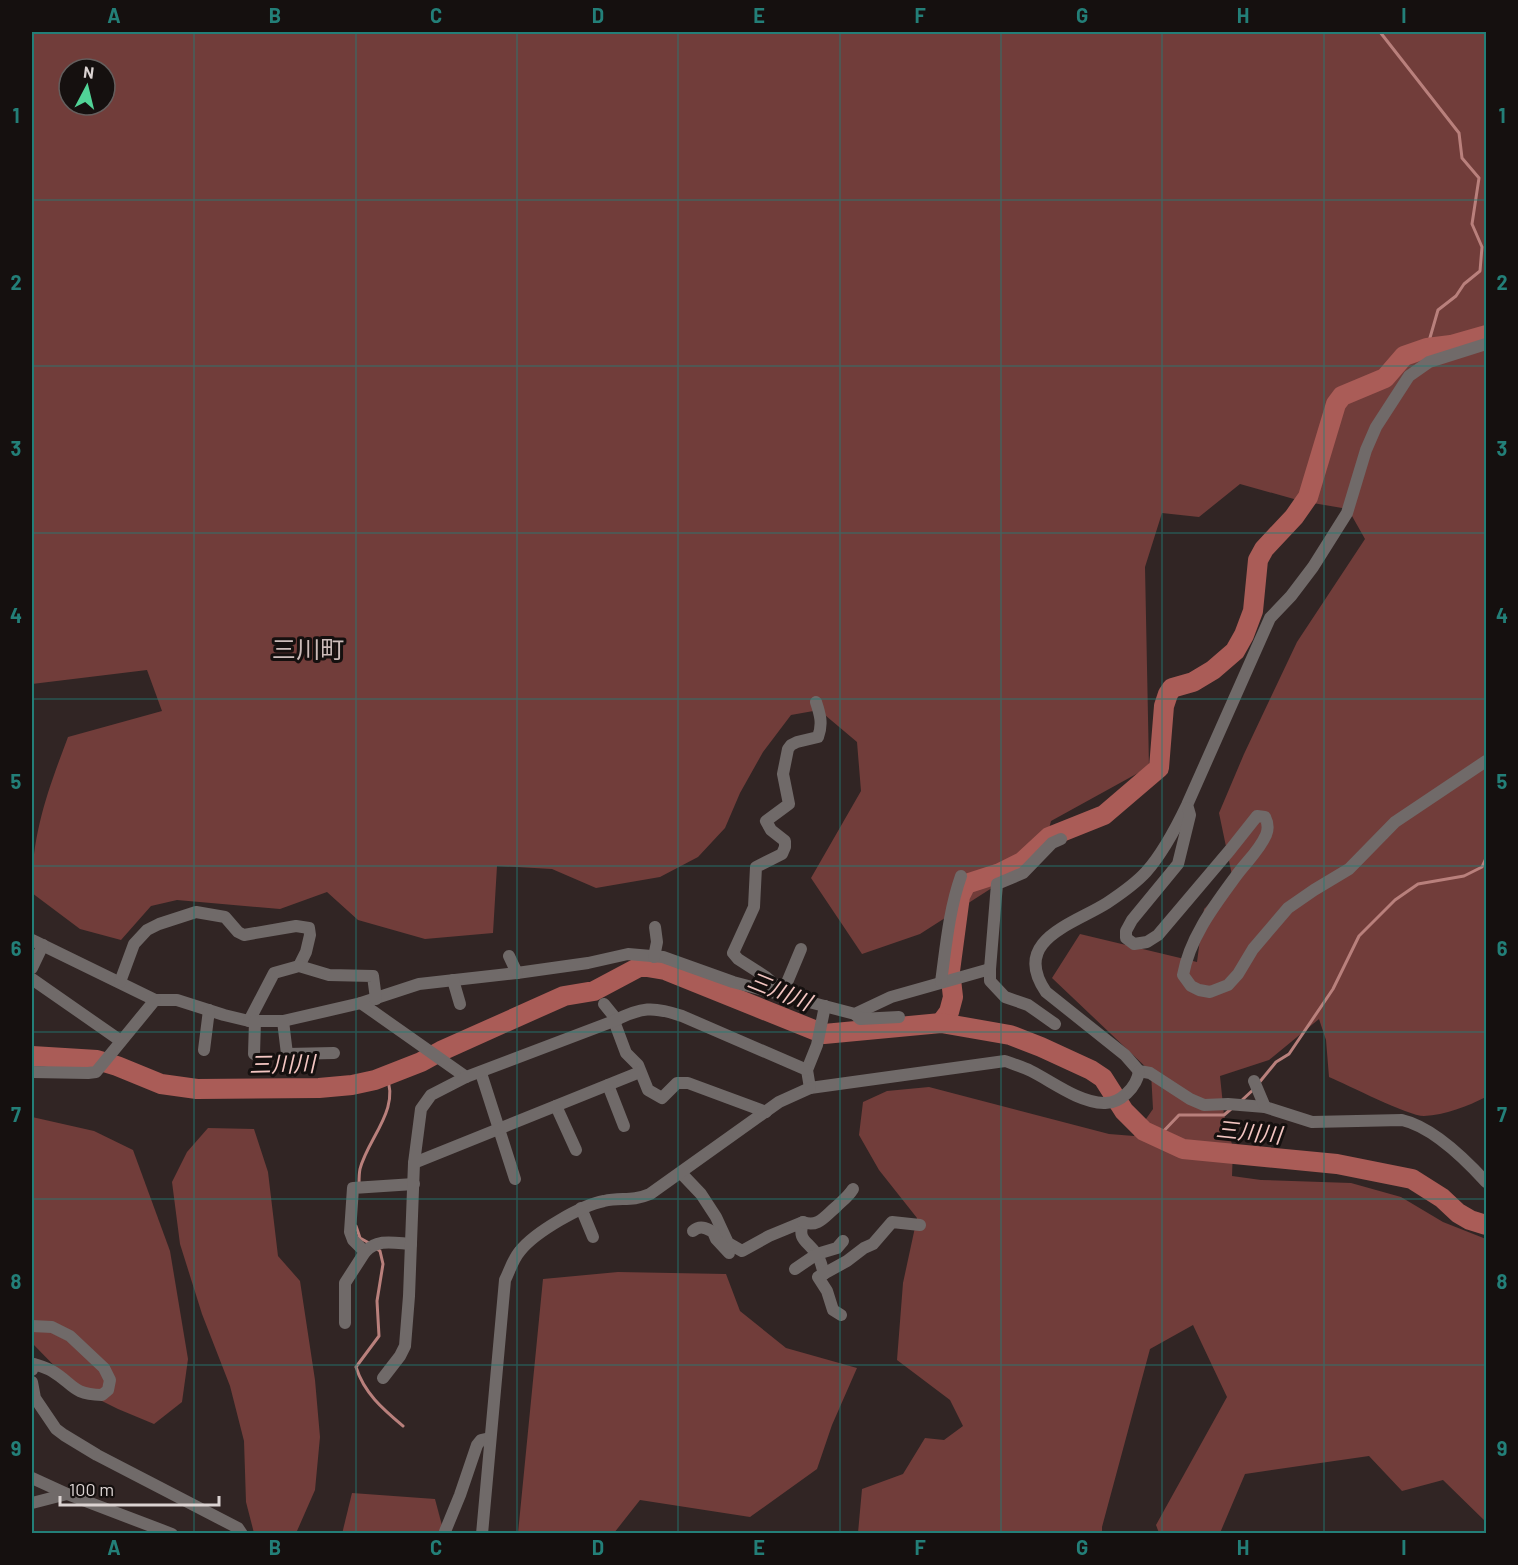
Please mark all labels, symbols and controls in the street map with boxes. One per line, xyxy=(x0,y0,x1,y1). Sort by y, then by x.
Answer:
text: A xyxy=(107,3,121,27)
text: B xyxy=(269,3,281,27)
text: C xyxy=(430,3,442,27)
text: D xyxy=(592,3,604,27)
text: E xyxy=(753,3,765,27)
text: F xyxy=(914,3,926,27)
text: G xyxy=(1076,3,1088,27)
text: H xyxy=(1237,3,1249,27)
text: I xyxy=(1401,3,1407,27)
north arrow xyxy=(57,57,117,117)
text: N xyxy=(82,62,95,82)
text: 1 xyxy=(12,103,20,127)
text: 1 xyxy=(1498,103,1506,127)
text: 2 xyxy=(10,270,22,294)
text: 2 xyxy=(1496,270,1508,294)
text: 3 xyxy=(11,436,21,460)
text: 3 xyxy=(1497,436,1507,460)
text: 4 xyxy=(10,603,22,627)
text: 4 xyxy=(1496,603,1508,627)
district label: 三川町 xyxy=(272,634,344,663)
text: 5 xyxy=(11,769,22,793)
text: 5 xyxy=(1497,769,1508,793)
text: 6 xyxy=(11,936,22,960)
text: 6 xyxy=(1497,936,1508,960)
water label: 三川川 xyxy=(745,966,817,1015)
water label: 三川川 xyxy=(249,1049,317,1077)
text: 7 xyxy=(11,1102,21,1126)
text: 7 xyxy=(1497,1102,1507,1126)
water label: 三川川 xyxy=(1215,1115,1285,1148)
text: 8 xyxy=(11,1269,22,1293)
text: 8 xyxy=(1497,1269,1508,1293)
text: 9 xyxy=(11,1436,21,1460)
text: 9 xyxy=(1497,1436,1507,1460)
scale bar xyxy=(60,1469,219,1507)
text: 100 m xyxy=(69,1478,114,1500)
text: A xyxy=(107,1535,121,1559)
text: B xyxy=(269,1535,281,1559)
text: C xyxy=(430,1535,442,1559)
text: D xyxy=(592,1535,604,1559)
text: E xyxy=(753,1535,765,1559)
text: F xyxy=(914,1535,926,1559)
text: G xyxy=(1076,1535,1088,1559)
text: H xyxy=(1237,1535,1249,1559)
text: I xyxy=(1401,1535,1407,1559)

